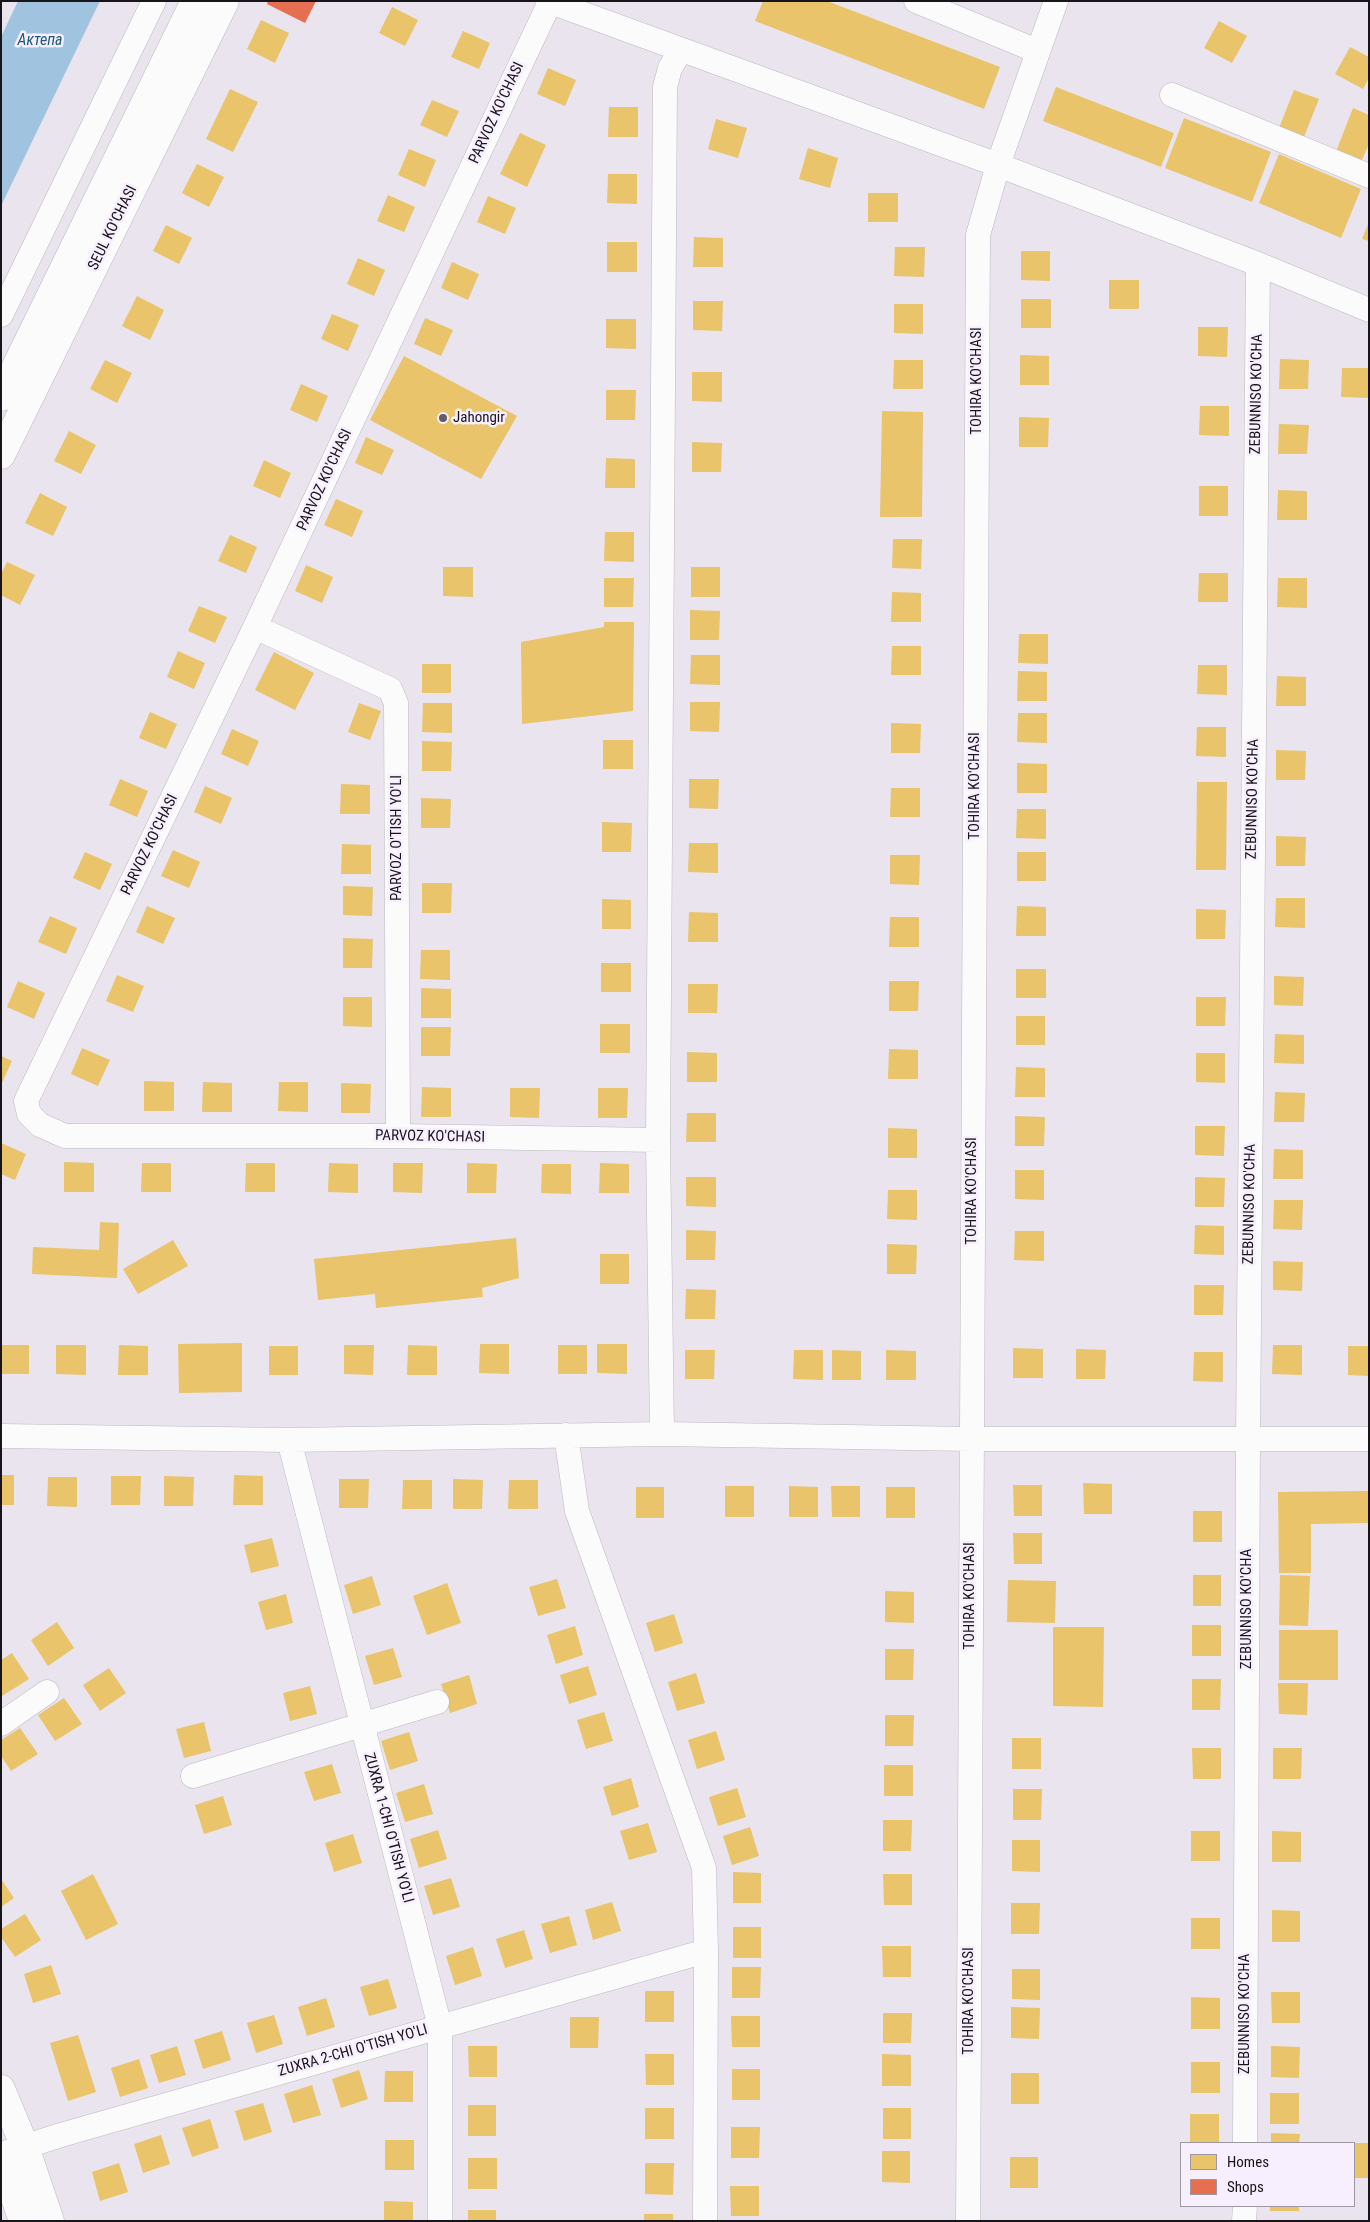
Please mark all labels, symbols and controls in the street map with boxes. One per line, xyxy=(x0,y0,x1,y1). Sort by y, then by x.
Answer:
water label: Актепа xyxy=(18,31,62,51)
street label: PARVOZ KO'CHASI xyxy=(466,59,528,167)
street label: SEUL KO'CHASI xyxy=(85,183,141,273)
street label: TOHIRA KO'CHASI xyxy=(968,327,986,435)
street label: ZEBUNNISO KO'CHA xyxy=(1247,334,1267,454)
place label: Jahongir xyxy=(453,409,505,427)
marker: Jahongir xyxy=(437,412,449,424)
street label: PARVOZ KO'CHASI xyxy=(294,426,356,534)
street label: TOHIRA KO'CHASI xyxy=(966,732,984,840)
street label: ZEBUNNISO KO'CHA xyxy=(1243,739,1263,859)
street label: PARVOZ O'TISH YO'LI xyxy=(388,775,406,901)
street label: PARVOZ KO'CHASI xyxy=(118,792,182,898)
street label: PARVOZ KO'CHASI xyxy=(375,1127,485,1147)
street label: TOHIRA KO'CHASI xyxy=(963,1137,981,1245)
street label: ZEBUNNISO KO'CHA xyxy=(1240,1144,1260,1264)
street label: TOHIRA KO'CHASI xyxy=(961,1542,979,1650)
street label: ZEBUNNISO KO'CHA xyxy=(1238,1549,1256,1669)
street label: ZUXRA 1-CHI O'TISH YO'LI xyxy=(359,1751,417,1905)
street label: TOHIRA KO'CHASI xyxy=(960,1947,978,2055)
street label: ZEBUNNISO KO'CHA xyxy=(1236,1954,1254,2074)
street label: ZUXRA 2-CHI O'TISH YO'LI xyxy=(276,2021,430,2081)
legend xyxy=(1180,2142,1355,2207)
text: Homes xyxy=(1227,2153,1269,2171)
text: Shops xyxy=(1227,2178,1264,2196)

